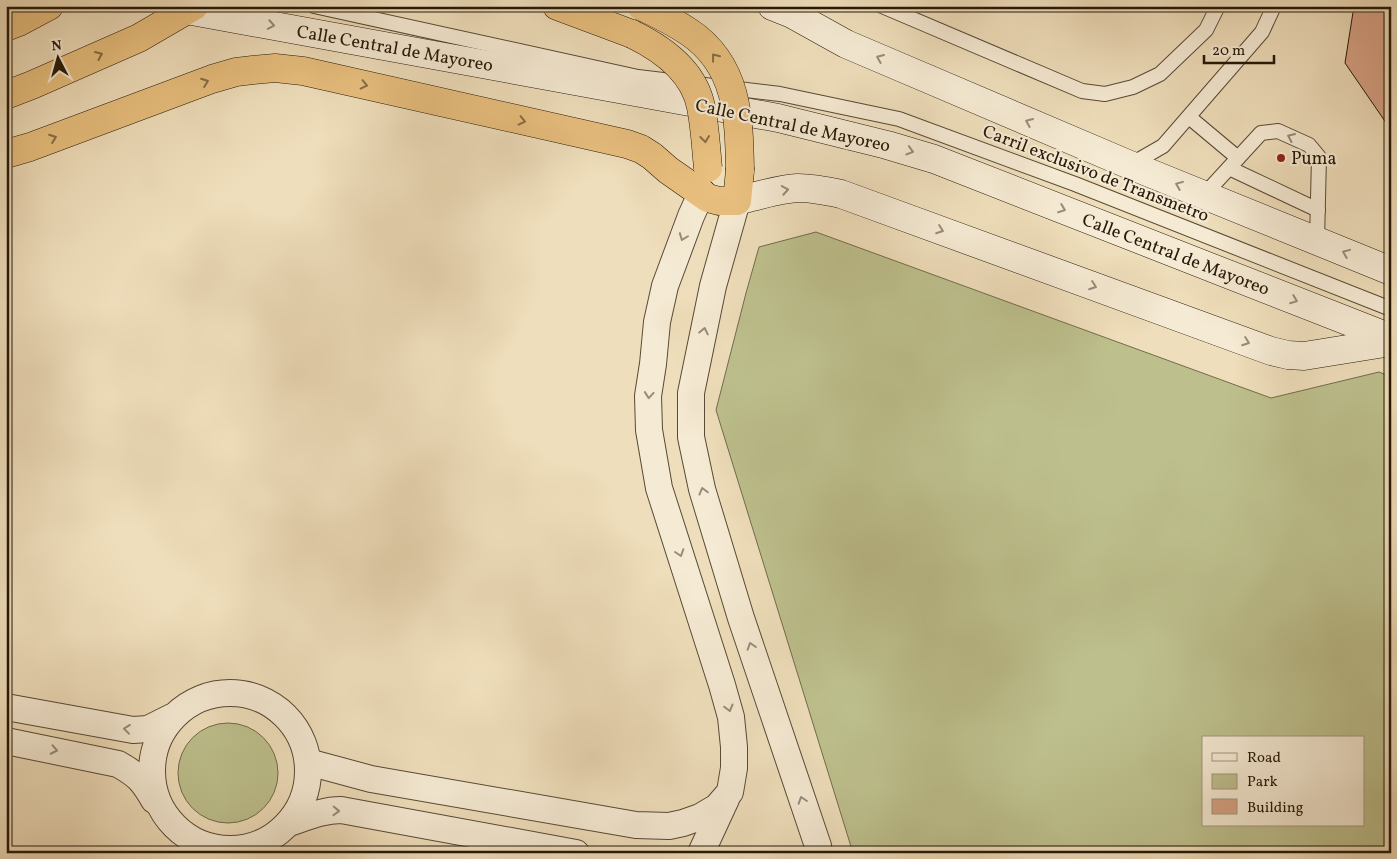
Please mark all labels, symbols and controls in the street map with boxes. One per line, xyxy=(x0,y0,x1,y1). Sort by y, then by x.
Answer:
one-way arrow xyxy=(266,19,275,29)
street label: Calle Central de Mayoreo xyxy=(295,20,495,79)
north arrow xyxy=(32,32,82,82)
scale bar xyxy=(1204,32,1274,64)
text: N xyxy=(51,37,63,57)
text: 20 m xyxy=(1212,41,1245,62)
one-way arrow xyxy=(94,51,103,62)
one-way arrow xyxy=(712,54,720,63)
one-way arrow xyxy=(876,54,885,64)
one-way arrow xyxy=(200,78,209,88)
one-way arrow xyxy=(359,79,368,90)
street label: Calle Central de Mayoreo xyxy=(693,94,892,159)
one-way arrow xyxy=(518,115,527,125)
one-way arrow xyxy=(1025,117,1034,128)
street label: Carril exclusivo de Transmetro xyxy=(979,120,1212,229)
one-way arrow xyxy=(1287,133,1296,143)
one-way arrow xyxy=(48,134,56,144)
one-way arrow xyxy=(699,135,710,143)
one-way arrow xyxy=(905,146,913,156)
place label: Puma xyxy=(1291,147,1337,172)
marker: Puma xyxy=(1275,152,1287,164)
one-way arrow xyxy=(1175,180,1184,191)
one-way arrow xyxy=(780,186,789,196)
one-way arrow xyxy=(1057,203,1065,213)
street label: Calle Central de Mayoreo xyxy=(1078,208,1273,303)
one-way arrow xyxy=(936,224,944,234)
one-way arrow xyxy=(679,232,689,241)
one-way arrow xyxy=(1342,248,1351,259)
one-way arrow xyxy=(1088,280,1097,290)
one-way arrow xyxy=(1289,294,1298,304)
one-way arrow xyxy=(699,326,709,335)
one-way arrow xyxy=(1241,336,1249,346)
one-way arrow xyxy=(644,391,655,399)
one-way arrow xyxy=(698,486,709,495)
one-way arrow xyxy=(674,548,684,557)
one-way arrow xyxy=(747,642,757,651)
one-way arrow xyxy=(723,704,734,713)
one-way arrow xyxy=(122,724,130,735)
legend xyxy=(1202,736,1364,826)
one-way arrow xyxy=(50,745,58,755)
text: Road xyxy=(1247,748,1281,769)
text: Park xyxy=(1247,772,1278,793)
one-way arrow xyxy=(798,796,808,805)
text: Building xyxy=(1247,798,1304,819)
one-way arrow xyxy=(332,806,340,816)

